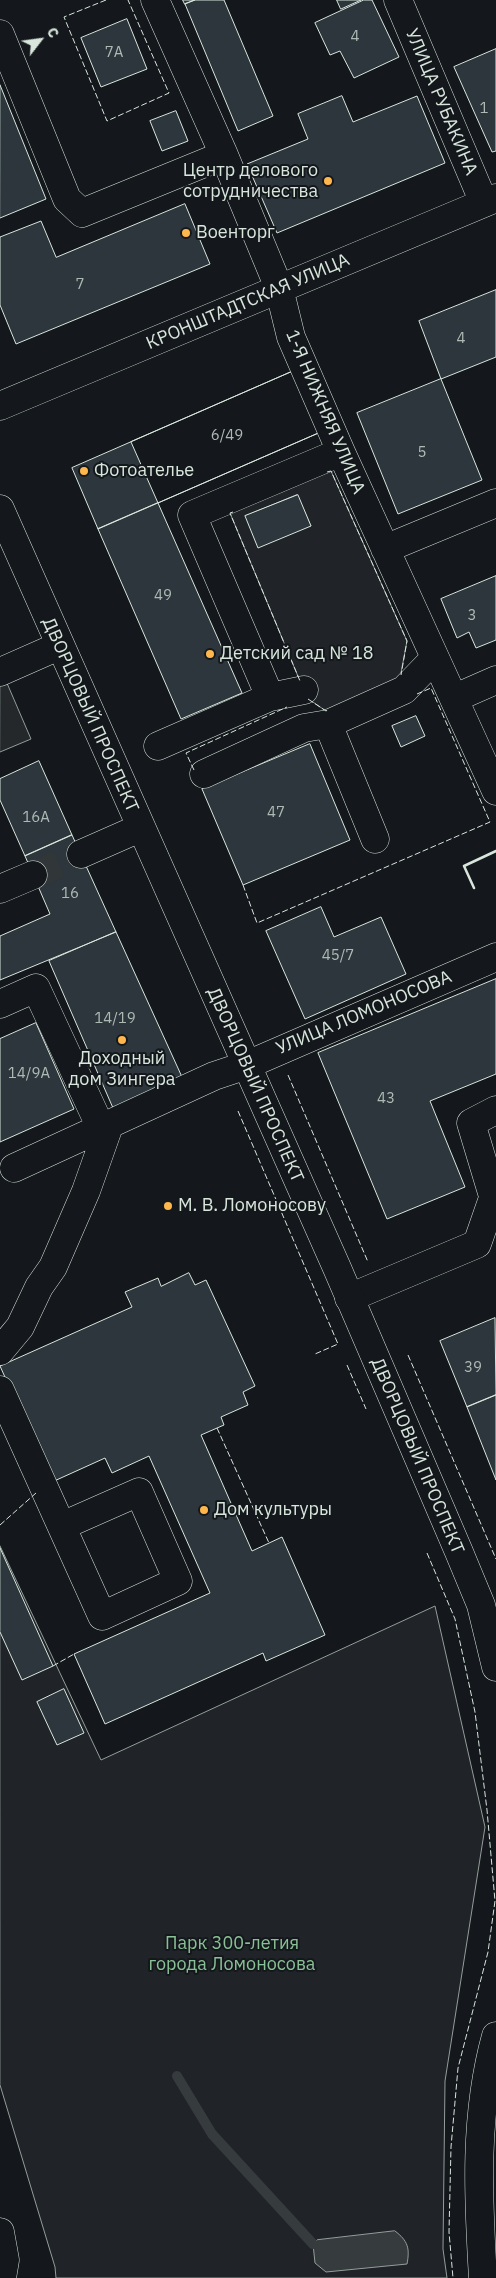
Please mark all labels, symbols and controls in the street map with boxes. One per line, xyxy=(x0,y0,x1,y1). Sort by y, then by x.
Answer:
north arrow xyxy=(15,15,65,65)
text: С xyxy=(43,24,63,41)
street label: УЛИЦА РУБАКИНА xyxy=(400,25,482,179)
house number: 4 xyxy=(351,28,359,46)
house number: 7А xyxy=(105,44,123,62)
house number: 1 xyxy=(480,100,488,118)
place label: Центр делового сотрудничества xyxy=(183,160,318,202)
marker: Центр делового сотрудничества xyxy=(322,175,334,187)
place label: Военторг xyxy=(196,222,275,244)
marker: Военторг xyxy=(180,227,192,239)
street label: КРОНШТАДТСКАЯ УЛИЦА xyxy=(143,249,353,355)
house number: 7 xyxy=(76,276,84,294)
street label: 1-Я НИЖНЯЯ УЛИЦА xyxy=(281,327,369,497)
house number: 4 xyxy=(457,330,465,348)
house number: 6/49 xyxy=(211,427,243,445)
house number: 5 xyxy=(418,444,426,462)
place label: Фотоателье xyxy=(94,460,194,482)
marker: Фотоателье xyxy=(78,465,90,477)
house number: 49 xyxy=(154,587,172,605)
house number: 3 xyxy=(468,607,476,625)
street label: ДВОРЦОВЫЙ ПРОСПЕКТ xyxy=(37,614,143,816)
place label: Детский сад № 18 xyxy=(220,643,374,665)
marker: Детский сад № 18 xyxy=(204,648,216,660)
house number: 47 xyxy=(267,804,285,822)
house number: 16А xyxy=(22,809,50,827)
house number: 16 xyxy=(61,885,79,903)
house number: 45/7 xyxy=(322,947,354,965)
street label: УЛИЦА ЛОМОНОСОВА xyxy=(273,966,455,1060)
street label: ДВОРЦОВЫЙ ПРОСПЕКТ xyxy=(202,984,308,1186)
house number: 14/19 xyxy=(94,1010,136,1028)
marker: Доходный дом Зингера xyxy=(116,1034,128,1046)
place label: Доходный дом Зингера xyxy=(69,1048,175,1090)
house number: 14/9А xyxy=(8,1065,50,1083)
house number: 43 xyxy=(377,1090,395,1108)
place label: М. В. Ломоносову xyxy=(178,1195,326,1217)
marker: М. В. Ломоносову xyxy=(162,1200,174,1212)
street label: ДВОРЦОВЫЙ ПРОСПЕКТ xyxy=(366,1355,468,1557)
house number: 39 xyxy=(464,1359,482,1377)
place label: Дом культуры xyxy=(214,1499,332,1521)
marker: Дом культуры xyxy=(198,1504,210,1516)
park label: Парк 300-летия города Ломоносова xyxy=(149,1933,315,1976)

